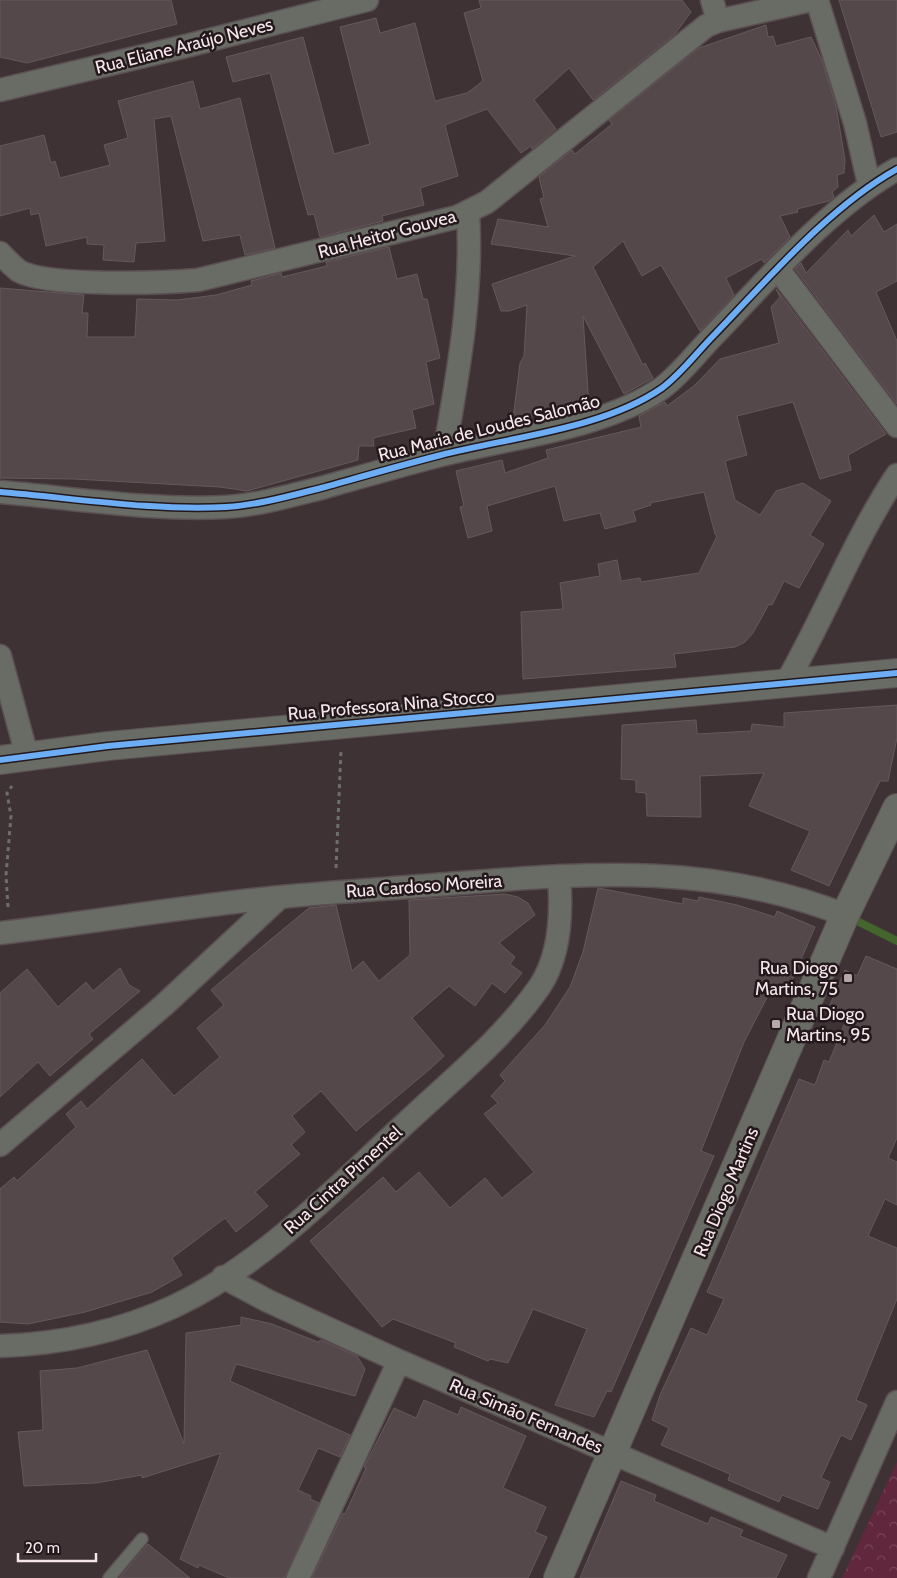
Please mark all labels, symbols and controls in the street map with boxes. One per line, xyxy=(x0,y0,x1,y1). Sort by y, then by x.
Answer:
street label: Rua Eliane Araújo Neves xyxy=(93,13,275,79)
street label: Rua Heitor Gouvea xyxy=(316,205,459,263)
street label: Rua Maria de Loudes Salomão xyxy=(376,390,602,466)
street label: Rua Professora Nina Stocco xyxy=(287,685,495,725)
street label: Rua Cardoso Moreira xyxy=(345,870,503,902)
place label: Rua Diogo Martins, 75 xyxy=(755,957,838,1000)
marker: Rua Diogo Martins, 75 xyxy=(842,972,854,984)
place label: Rua Diogo Martins, 95 xyxy=(786,1003,870,1046)
marker: Rua Diogo Martins, 95 xyxy=(770,1018,782,1030)
street label: Rua Cintra Pimentel xyxy=(280,1121,407,1239)
street label: Rua Diogo Martins xyxy=(689,1124,763,1260)
street label: Rua Simão Fernandes xyxy=(446,1374,606,1458)
scale bar xyxy=(18,1530,95,1562)
text: 20 m xyxy=(25,1539,60,1557)

